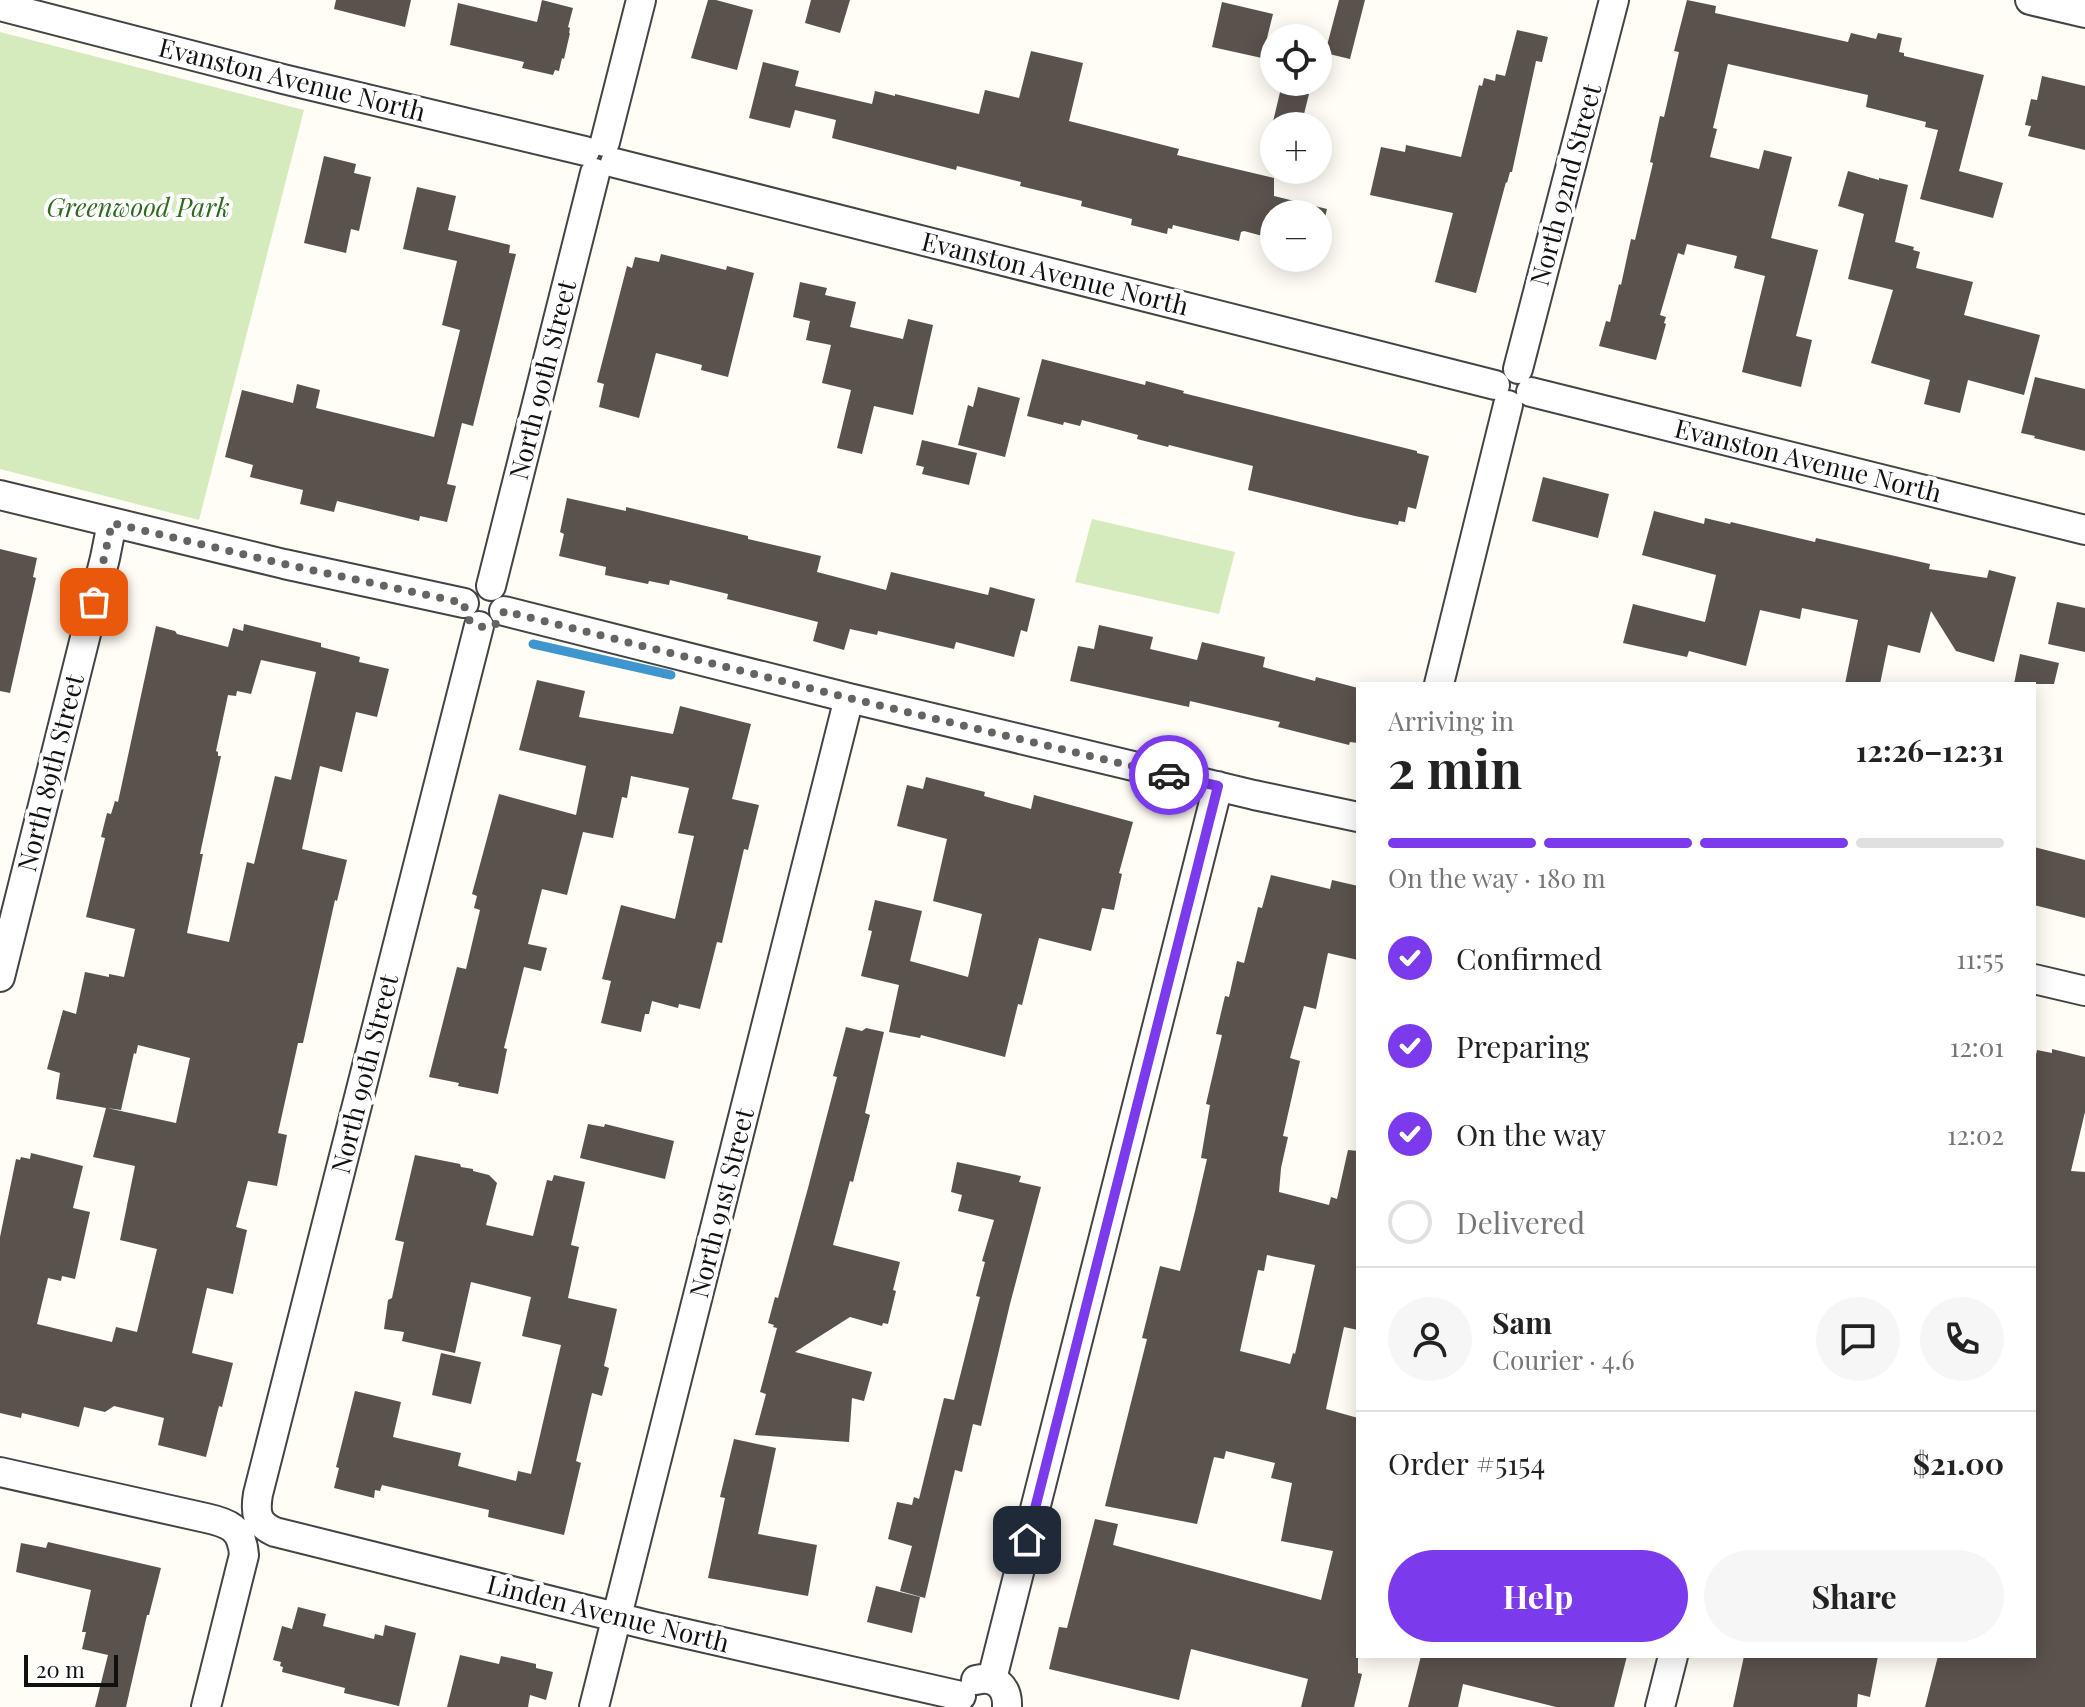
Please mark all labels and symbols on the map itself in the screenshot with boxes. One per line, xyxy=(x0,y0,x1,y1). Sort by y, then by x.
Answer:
street label: Evanston Avenue North xyxy=(155,28,429,129)
street label: North 92nd Street xyxy=(1521,79,1608,289)
park label: Greenwood Park xyxy=(46,189,230,224)
street label: Evanston Avenue North xyxy=(918,222,1192,323)
street label: North 90th Street xyxy=(500,276,583,483)
street label: Evanston Avenue North xyxy=(1671,409,1945,510)
pin xyxy=(60,568,128,636)
street label: North 89th Street xyxy=(8,670,91,875)
courier xyxy=(1129,735,1209,815)
street label: North 90th Street xyxy=(322,970,405,1177)
street label: North 91st Street xyxy=(680,1103,761,1301)
pin xyxy=(993,1506,1061,1574)
street label: Linden Avenue North xyxy=(484,1566,733,1660)
scale bar xyxy=(24,1651,118,1687)

